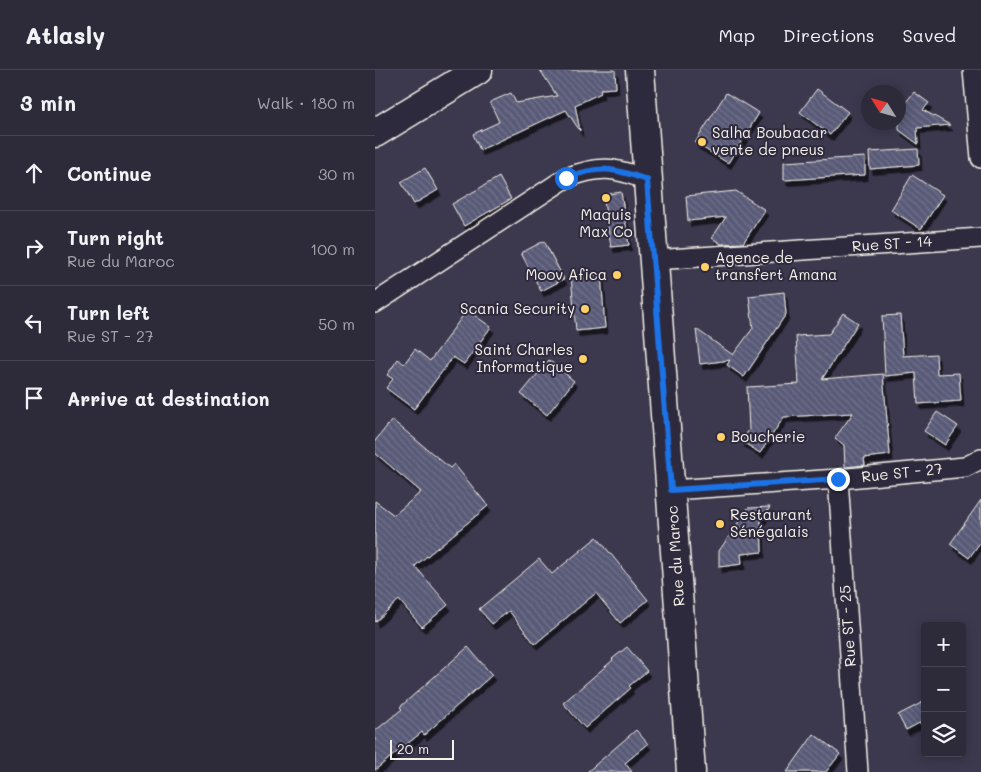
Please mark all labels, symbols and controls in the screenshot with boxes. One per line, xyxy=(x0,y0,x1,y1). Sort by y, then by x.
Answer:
text: Atlasly xyxy=(25,19,105,50)
text: Map xyxy=(718,23,755,47)
text: Directions xyxy=(783,23,875,47)
text: Saved xyxy=(903,23,956,47)
north arrow xyxy=(861,85,906,130)
text: 3 min xyxy=(20,89,76,116)
text: Walk · 180 m xyxy=(257,92,355,113)
place label: Salha Boubacar vente de pneus xyxy=(712,122,827,159)
marker: Salha Boubacar vente de pneus xyxy=(696,136,708,148)
icon: ahead xyxy=(20,159,48,187)
text: Continue xyxy=(67,161,152,186)
text: 30 m xyxy=(318,163,355,184)
route start xyxy=(555,167,578,190)
marker: Maquis Max Co xyxy=(600,192,612,204)
place label: Maquis Max Co xyxy=(579,204,633,241)
text: Turn right xyxy=(67,225,164,250)
street label: Rue ST - 14 xyxy=(851,230,933,256)
icon: right xyxy=(20,234,48,262)
text: 100 m xyxy=(310,238,355,259)
place label: Agence de transfert Amana xyxy=(715,247,837,284)
text: Rue du Maroc xyxy=(67,250,175,271)
marker: Agence de transfert Amana xyxy=(699,261,711,273)
place label: Moov Afica xyxy=(526,264,607,284)
marker: Moov Afica xyxy=(611,269,623,281)
place label: Scania Security xyxy=(460,298,575,318)
text: Turn left xyxy=(67,300,150,325)
marker: Scania Security xyxy=(579,303,591,315)
icon: left xyxy=(20,309,48,337)
text: 50 m xyxy=(318,313,355,334)
text: Rue ST - 27 xyxy=(67,325,154,346)
place label: Saint Charles Informatique xyxy=(475,339,573,376)
marker: Saint Charles Informatique xyxy=(577,353,589,365)
icon: arrive xyxy=(20,384,48,412)
text: Arrive at destination xyxy=(67,386,270,411)
place label: Boucherie xyxy=(731,426,805,446)
marker: Boucherie xyxy=(715,431,727,443)
street label: Rue ST - 27 xyxy=(860,458,943,486)
route end xyxy=(827,468,850,491)
place label: Restaurant Sénégalais xyxy=(730,504,812,541)
street label: Rue du Maroc xyxy=(661,505,688,607)
marker: Restaurant Sénégalais xyxy=(714,518,726,530)
street label: Rue ST - 25 xyxy=(834,585,860,668)
map controls xyxy=(921,622,966,757)
button: + xyxy=(921,622,966,667)
button: − xyxy=(921,667,966,712)
button: layers xyxy=(921,712,966,757)
scale bar xyxy=(390,737,454,760)
text: 20 m xyxy=(397,739,429,758)

